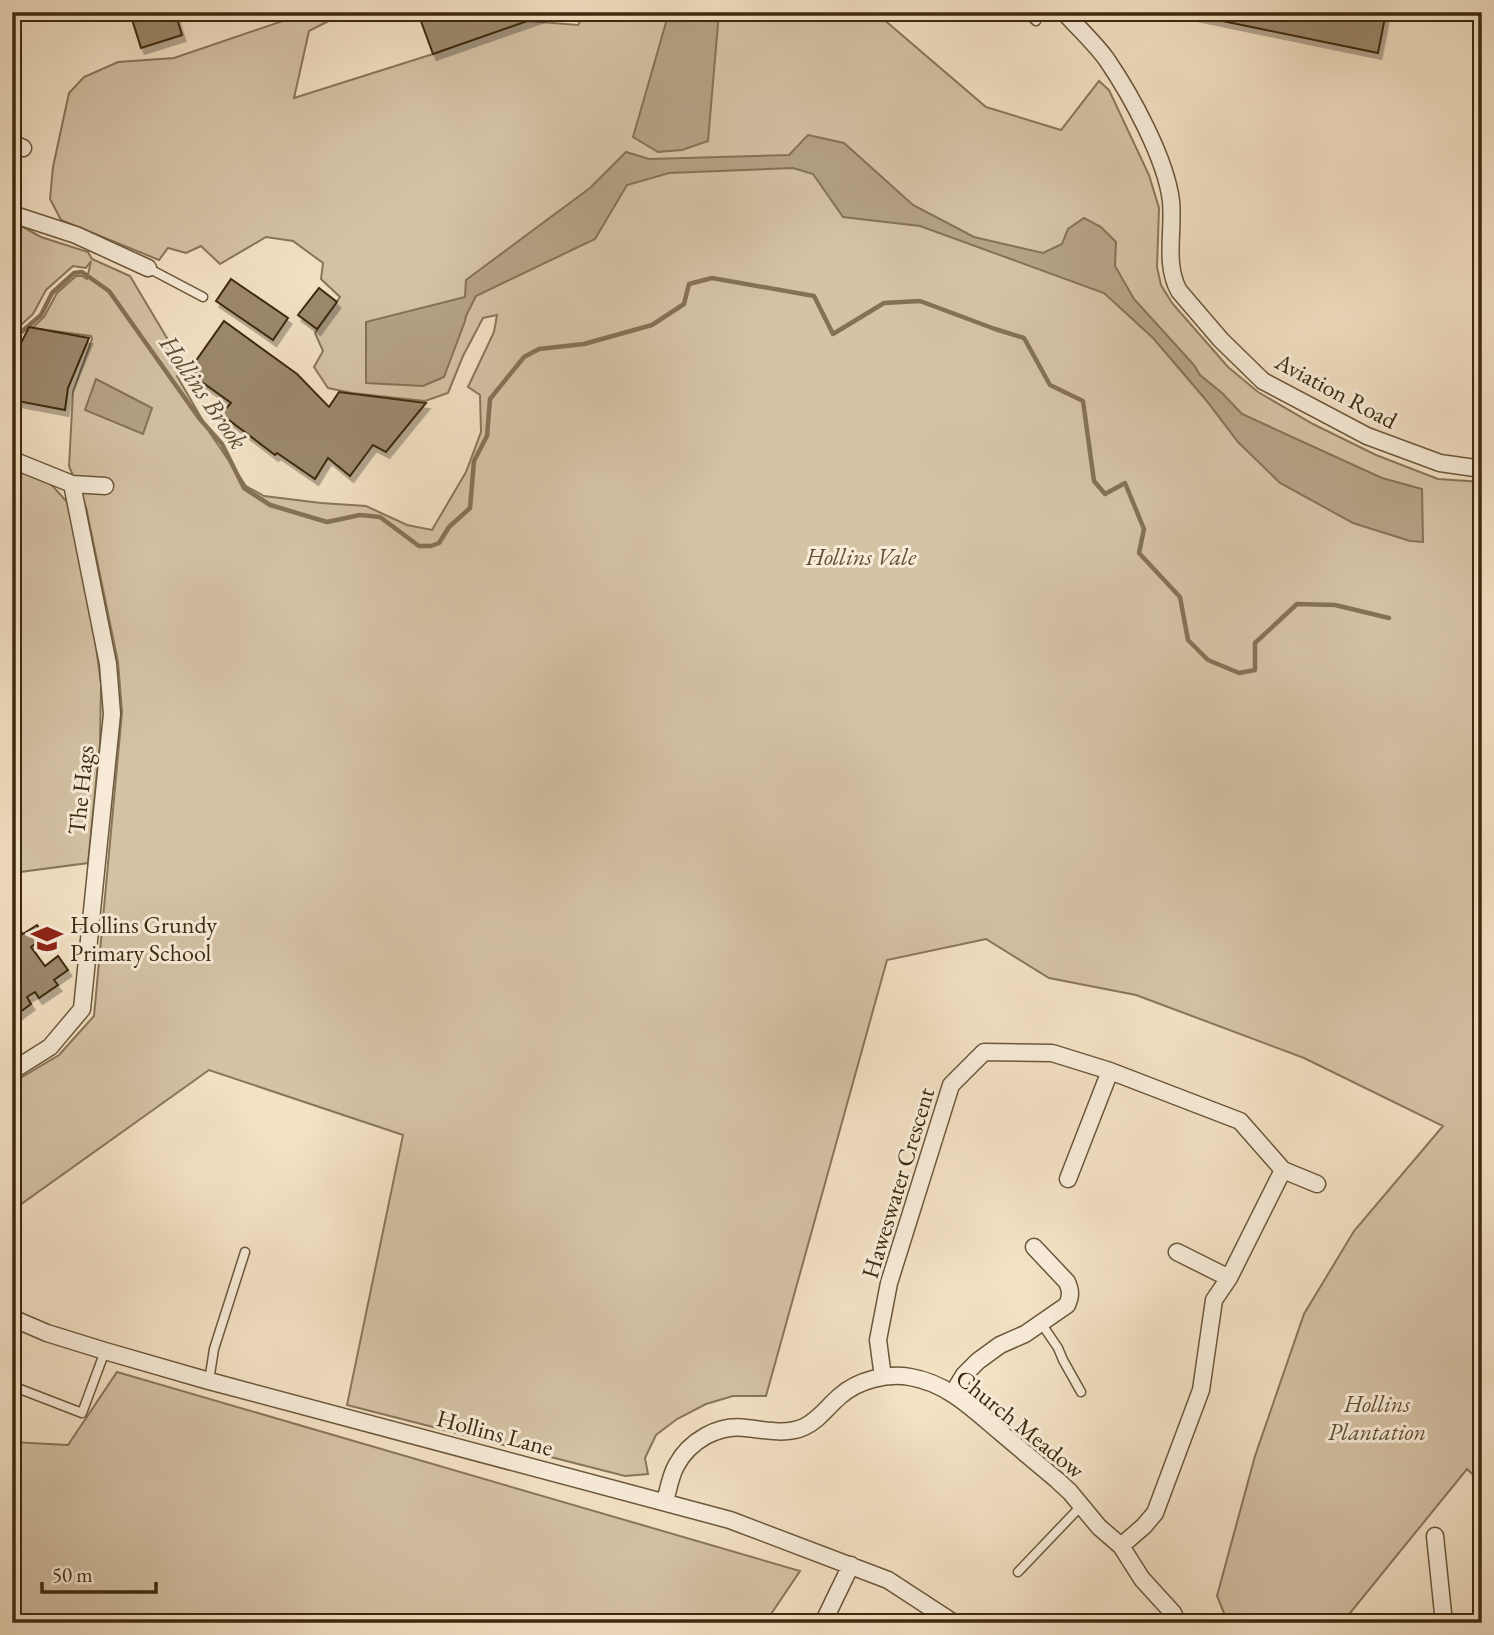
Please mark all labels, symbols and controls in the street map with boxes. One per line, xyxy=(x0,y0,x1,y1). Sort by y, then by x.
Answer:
water label: Hollins Brook xyxy=(152,327,256,456)
street label: Aviation Road xyxy=(1269,345,1403,436)
park label: Hollins Vale xyxy=(805,541,917,572)
street label: The Hags xyxy=(60,744,101,836)
place label: Hollins Grundy Primary School xyxy=(70,909,218,968)
school or university icon: Hollins Grundy Primary School xyxy=(30,922,64,956)
street label: Haweswater Crescent xyxy=(854,1083,941,1282)
street label: Church Meadow xyxy=(949,1362,1092,1485)
park label: Hollins Plantation xyxy=(1328,1388,1426,1447)
street label: Hollins Lane xyxy=(434,1402,557,1463)
scale bar xyxy=(42,1551,156,1595)
text: 50 m xyxy=(52,1561,93,1588)

